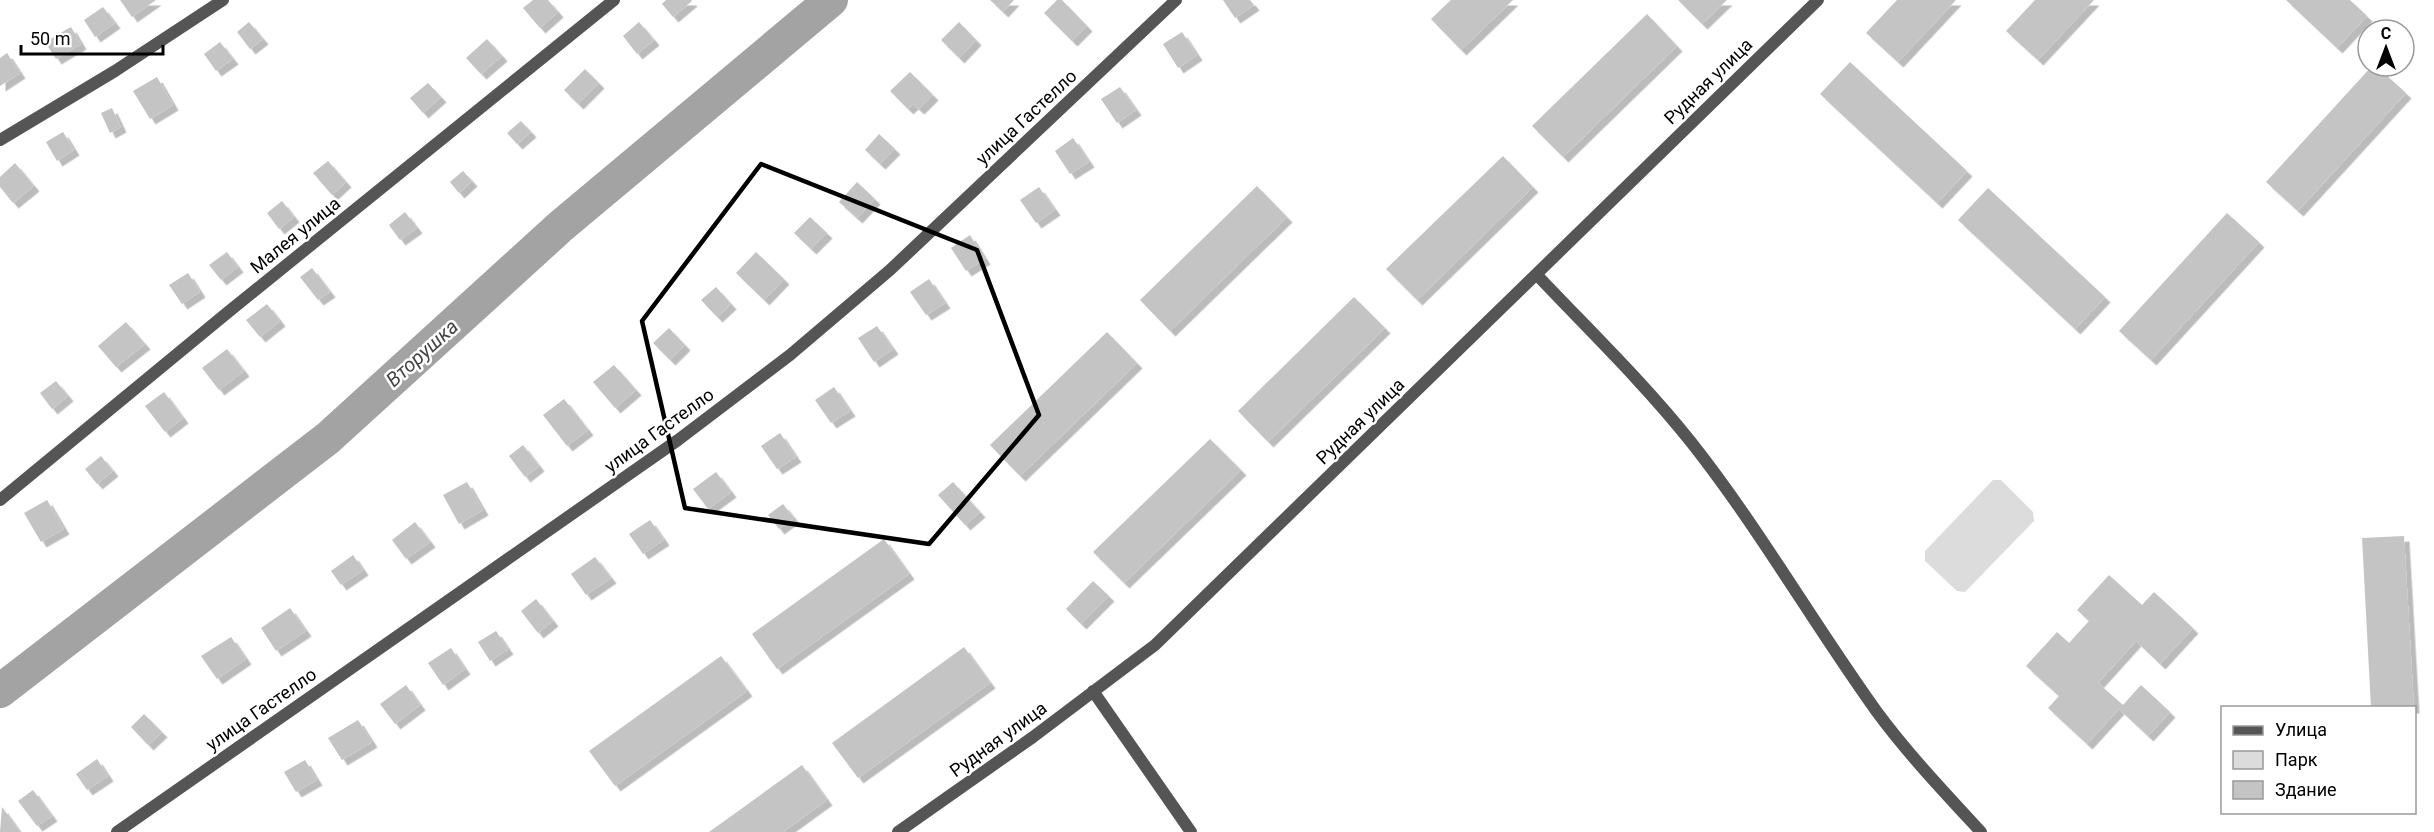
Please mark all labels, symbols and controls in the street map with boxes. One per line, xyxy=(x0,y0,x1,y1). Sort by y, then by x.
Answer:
scale bar xyxy=(21,18,164,56)
north arrow xyxy=(2356,18,2416,78)
text: С xyxy=(2381,24,2391,43)
text: 50 m xyxy=(30,28,70,49)
street label: Рудная улица xyxy=(1660,34,1756,128)
street label: улица Гастелло xyxy=(971,65,1081,169)
street label: Малея улица xyxy=(246,192,344,278)
water label: Вторушка xyxy=(381,314,463,392)
street label: Рудная улица xyxy=(1312,374,1408,468)
street label: улица Гастелло xyxy=(600,383,718,477)
street label: улица Гастелло xyxy=(202,663,320,755)
street label: Рудная улица xyxy=(946,697,1050,781)
legend xyxy=(2221,706,2416,814)
text: Улица xyxy=(2275,719,2327,740)
text: Парк xyxy=(2275,749,2318,770)
text: Здание xyxy=(2275,779,2337,800)

